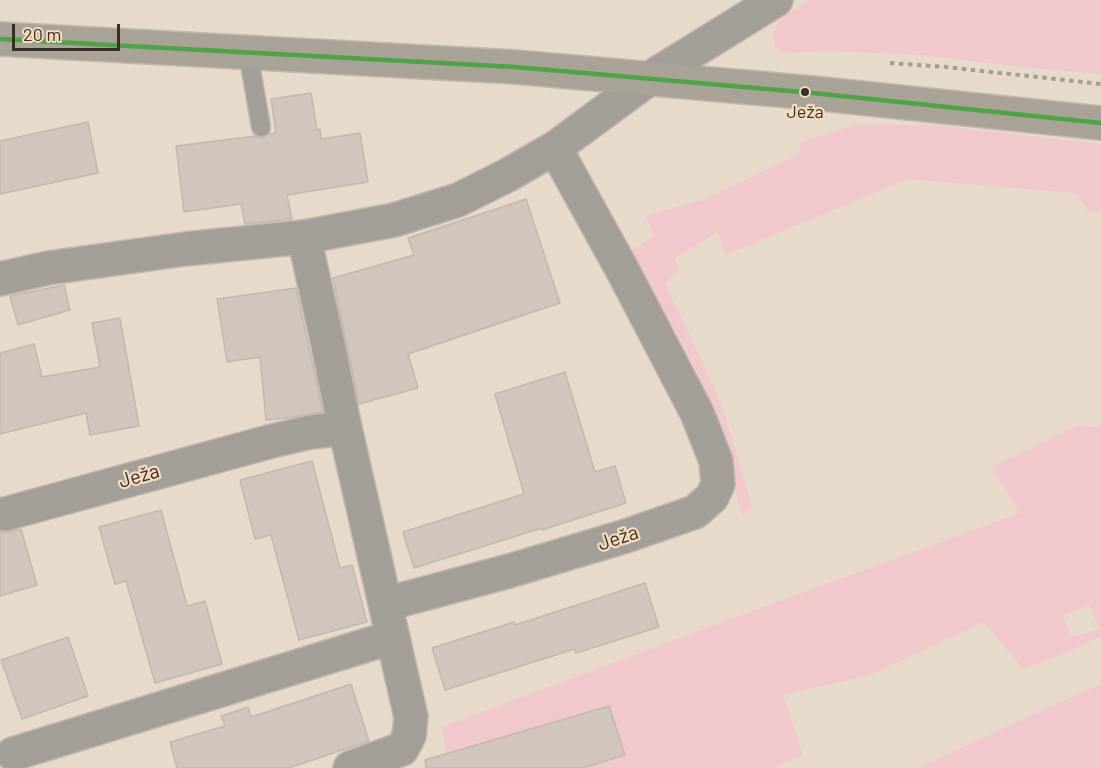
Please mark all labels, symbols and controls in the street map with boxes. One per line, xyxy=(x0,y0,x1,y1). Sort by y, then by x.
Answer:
scale bar xyxy=(15,12,123,50)
text: 20 m xyxy=(23,23,61,45)
marker: Ježa xyxy=(799,86,811,98)
place label: Ježa xyxy=(786,101,824,123)
street label: Ježa xyxy=(116,459,162,493)
street label: Ježa xyxy=(595,520,641,556)

